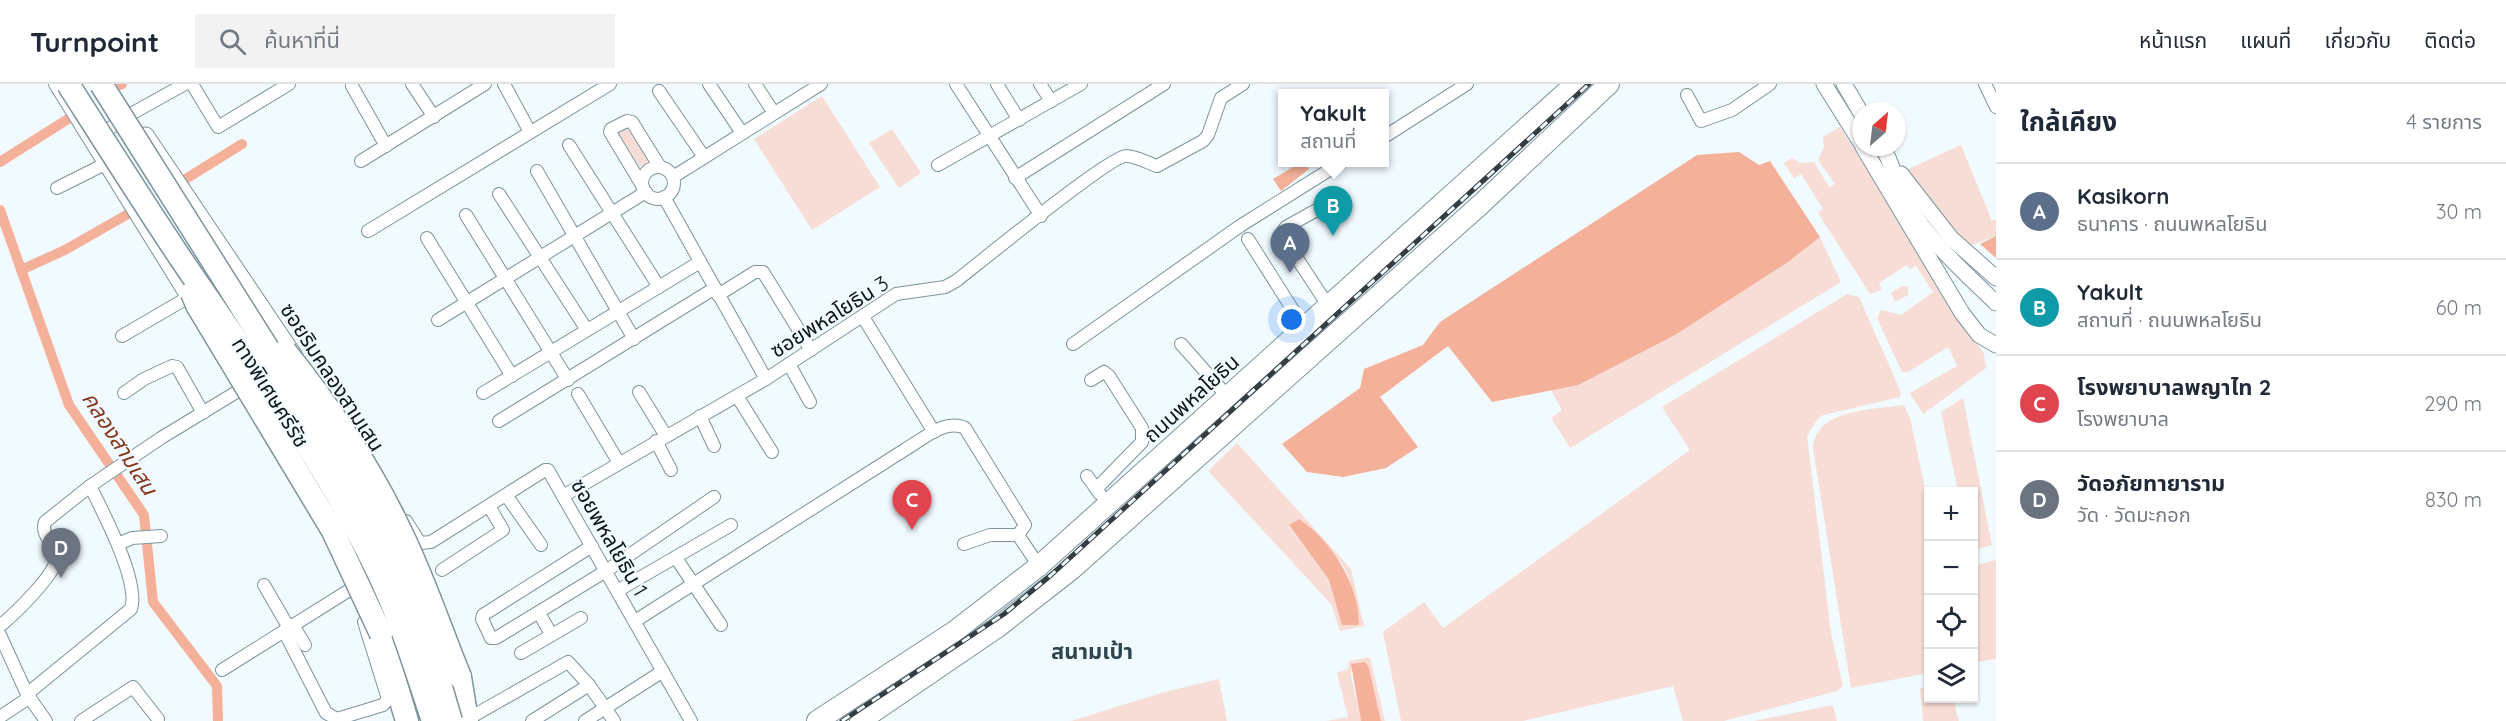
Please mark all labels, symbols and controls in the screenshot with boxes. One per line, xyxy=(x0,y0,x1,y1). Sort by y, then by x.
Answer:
search box xyxy=(195,14,615,68)
text: Turnpoint xyxy=(30,24,159,59)
icon: search xyxy=(216,25,249,58)
text: ค้นหาที่นี่ xyxy=(264,26,340,54)
text: หน้าแรก xyxy=(2139,27,2207,53)
text: แผนที่ xyxy=(2240,27,2291,53)
text: เกี่ยวกับ xyxy=(2324,27,2391,53)
text: ติดต่อ xyxy=(2424,27,2476,53)
popup xyxy=(1278,89,1389,167)
text: Yakult xyxy=(1300,99,1367,127)
north arrow xyxy=(1852,102,1906,156)
text: ใกล้เคียง xyxy=(2020,105,2117,138)
text: 4 รายการ xyxy=(2406,109,2482,134)
text: สถานที่ xyxy=(1300,128,1356,153)
text: Kasikorn xyxy=(2077,182,2169,210)
pin: B xyxy=(1314,186,1352,236)
text: A xyxy=(2033,199,2046,224)
text: 30 m xyxy=(2436,199,2482,224)
text: ธนาคาร · ถนนพหลโยธิน xyxy=(2077,211,2267,236)
pin: A xyxy=(1270,224,1310,273)
street label: ซอยพหลโยธิน 3 xyxy=(765,269,893,363)
text: Yakult xyxy=(2077,278,2143,306)
text: B xyxy=(2033,295,2046,320)
text: 60 m xyxy=(2436,295,2482,320)
street label: ซอยริมคลองสามเสน xyxy=(275,298,391,456)
your location xyxy=(1277,305,1306,334)
text: สถานที่ · ถนนพหลโยธิน xyxy=(2077,307,2262,332)
street label: ทางพิเศษศรีรัช xyxy=(227,332,315,452)
street label: ถนนพหลโยธิน xyxy=(1138,348,1244,448)
text: โรงพยาบาลพญาไท 2 xyxy=(2077,373,2271,401)
water label: คลองสามเสน xyxy=(76,386,165,501)
text: C xyxy=(2033,391,2046,416)
text: 290 m xyxy=(2424,391,2482,416)
text: โรงพยาบาล xyxy=(2077,406,2169,431)
text: วัดอภัยทายาราม xyxy=(2077,469,2225,497)
street label: ซอยพหลโยธิน 1 xyxy=(566,474,654,600)
pin: C xyxy=(892,480,932,530)
map controls xyxy=(1924,487,1978,703)
button: + xyxy=(1924,487,1978,541)
text: D xyxy=(2032,487,2047,512)
text: 830 m xyxy=(2425,487,2482,512)
text: วัด · วัดมะกอก xyxy=(2077,502,2191,527)
pin: D xyxy=(42,528,80,578)
button: − xyxy=(1924,541,1978,595)
button: locate xyxy=(1924,595,1978,649)
district label: สนามเป้า xyxy=(1051,637,1133,665)
button: layers xyxy=(1924,649,1978,703)

